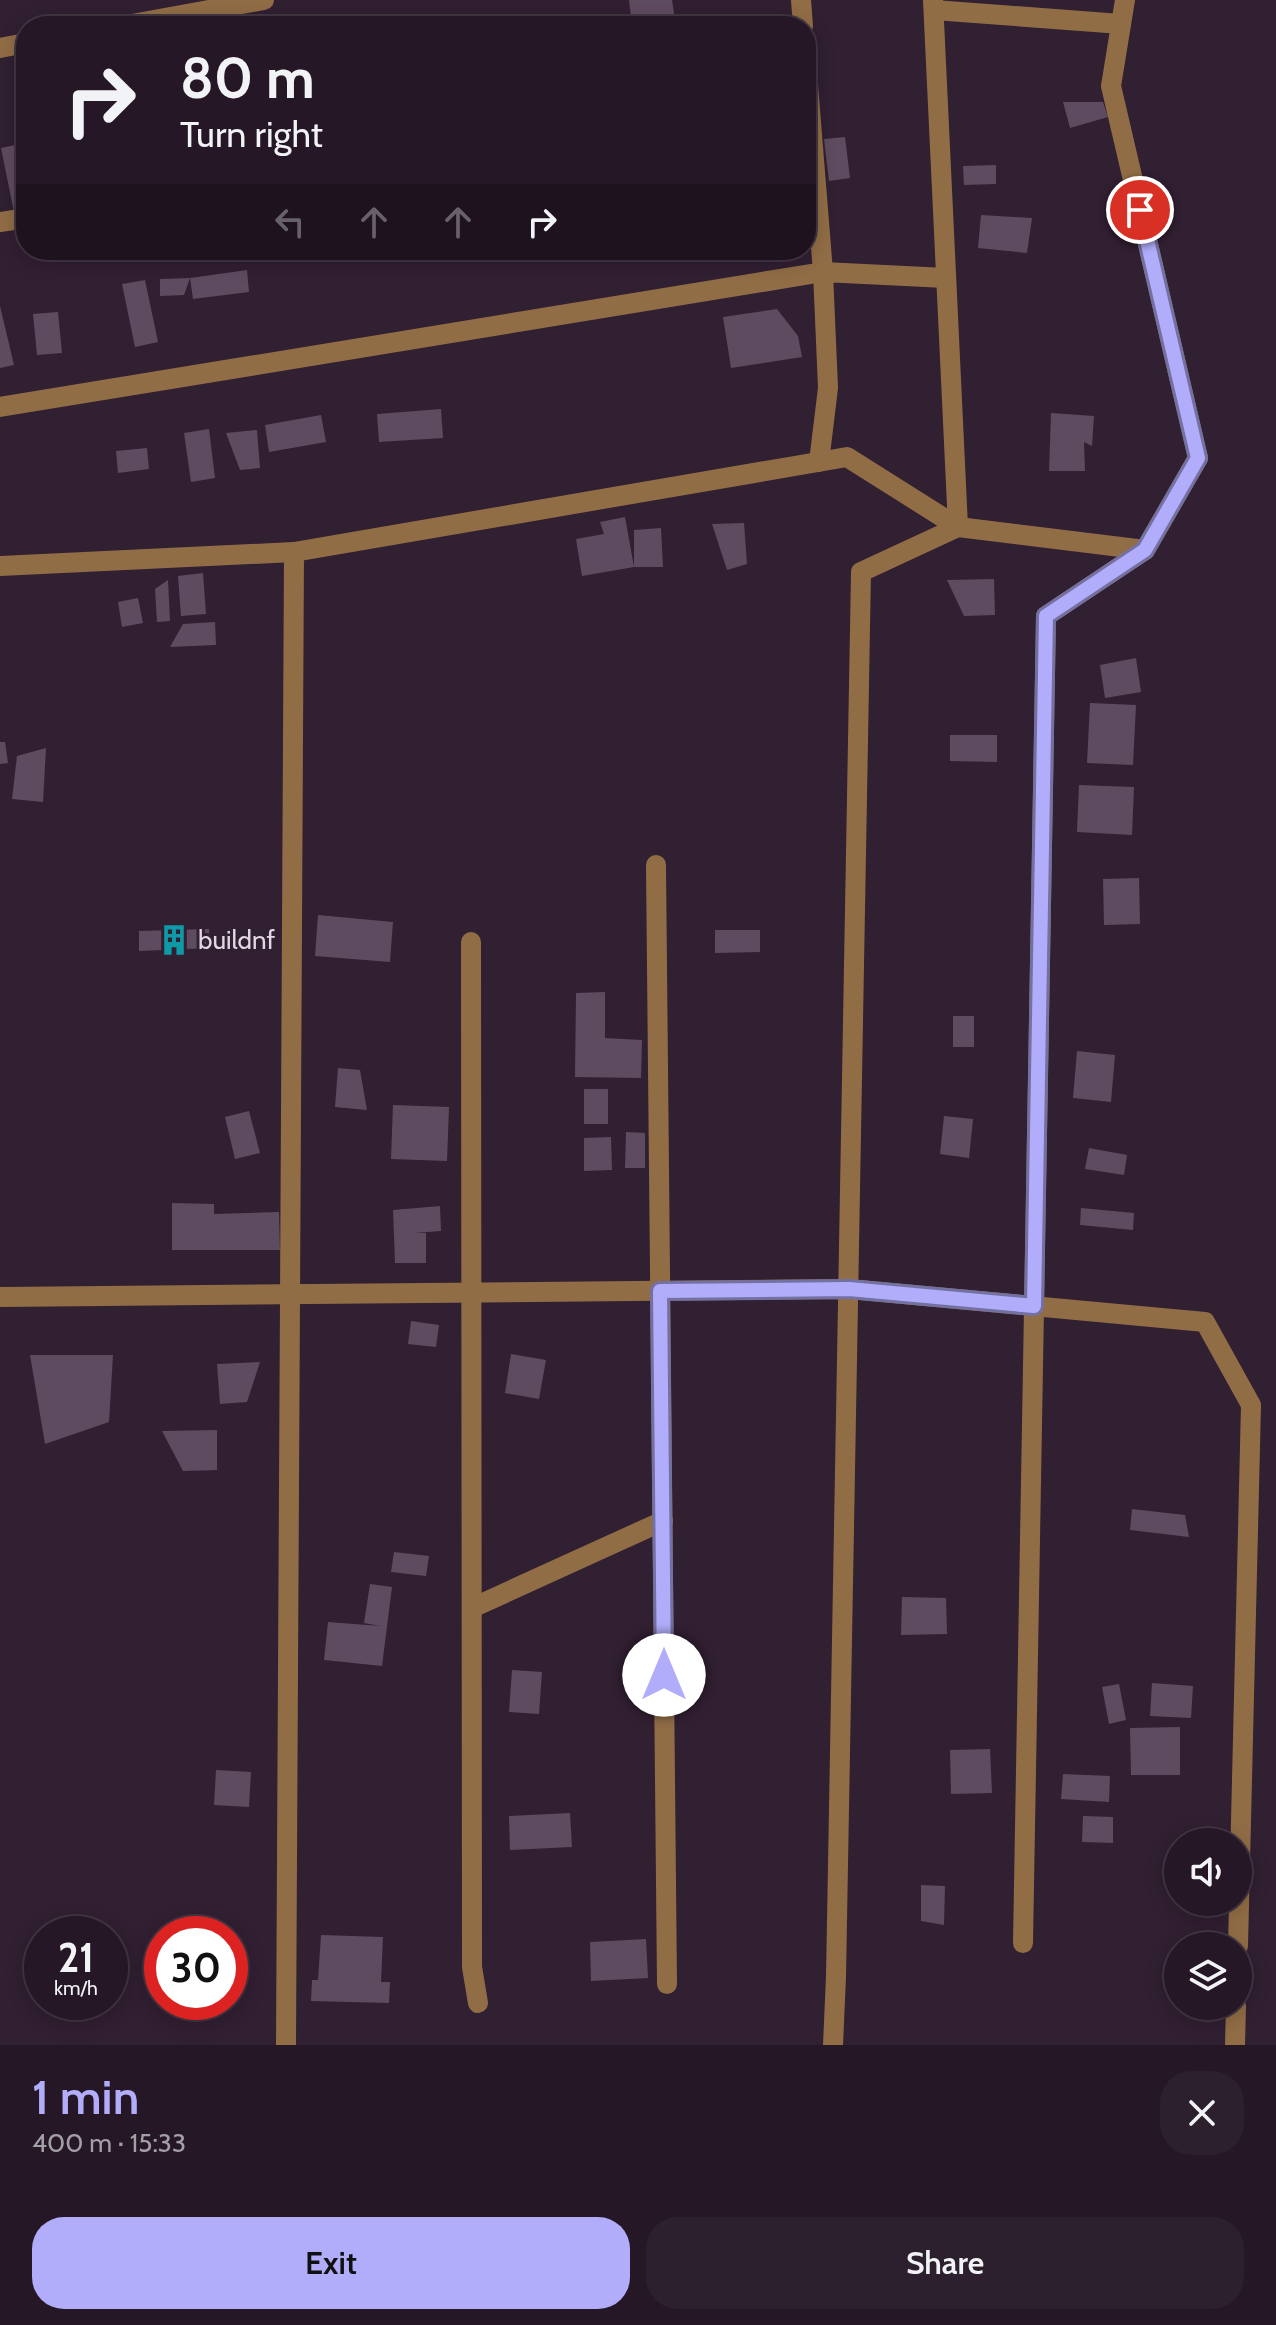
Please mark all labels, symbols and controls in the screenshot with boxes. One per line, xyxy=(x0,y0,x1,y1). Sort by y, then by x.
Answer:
text: 80 m xyxy=(180,44,315,112)
icon: right xyxy=(48,48,152,152)
text: Turn right xyxy=(180,112,323,156)
pin xyxy=(1106,176,1174,244)
icon: arrive xyxy=(1118,188,1162,232)
icon: left xyxy=(268,200,312,244)
icon: ahead xyxy=(352,200,396,244)
icon: ahead xyxy=(436,200,480,244)
icon: right xyxy=(520,200,564,244)
building icon: buildnf xyxy=(157,923,191,957)
place label: buildnf xyxy=(198,924,275,956)
position arrow xyxy=(622,1633,706,1717)
map controls xyxy=(1164,1828,1252,2020)
button: sound xyxy=(1164,1828,1252,1916)
speed limit sign: 30 xyxy=(144,1916,248,2020)
button: layers xyxy=(1164,1932,1252,2020)
text: 21 xyxy=(58,1933,94,1982)
text: km/h xyxy=(54,1976,98,2000)
text: 1 min xyxy=(32,2068,139,2126)
button: close xyxy=(1160,2071,1244,2155)
text: 400 m · 15:33 xyxy=(32,2127,186,2159)
button: Exit xyxy=(32,2217,630,2309)
button: Share xyxy=(646,2217,1244,2309)

